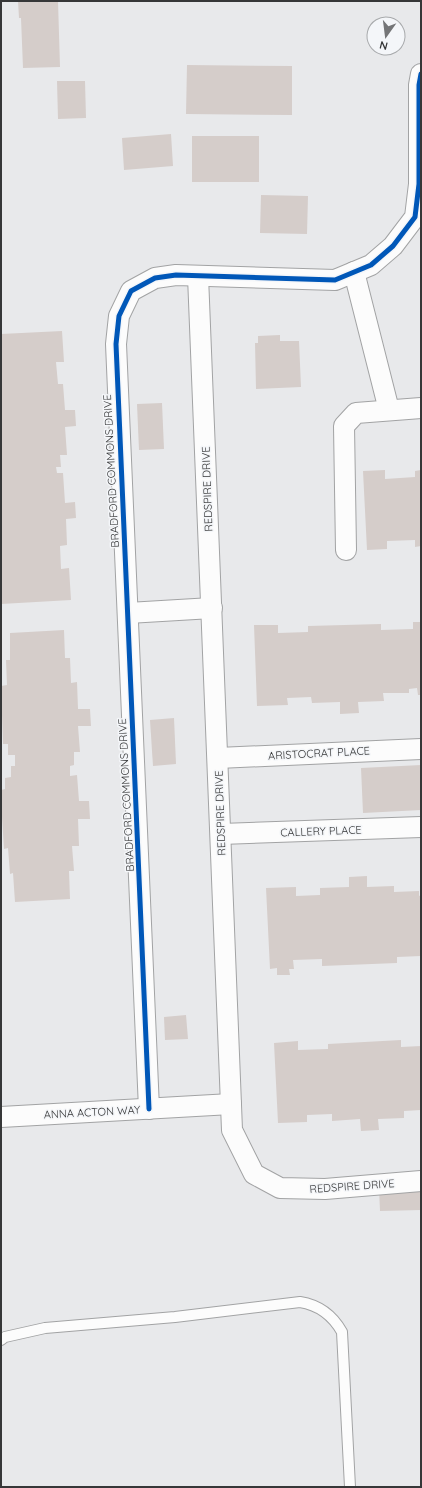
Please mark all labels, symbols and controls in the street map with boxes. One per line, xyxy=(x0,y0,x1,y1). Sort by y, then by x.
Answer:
north arrow xyxy=(366,16,406,56)
text: N xyxy=(378,38,389,53)
street label: BRADFORD COMMONS DRIVE xyxy=(100,394,122,548)
street label: REDSPIRE DRIVE xyxy=(199,446,215,532)
street label: BRADFORD COMMONS DRIVE xyxy=(115,718,137,872)
street label: ARISTOCRAT PLACE xyxy=(268,743,370,763)
street label: REDSPIRE DRIVE xyxy=(212,770,228,856)
street label: CALLERY PLACE xyxy=(280,823,362,839)
street label: ANNA ACTON WAY xyxy=(43,1102,141,1122)
street label: REDSPIRE DRIVE xyxy=(309,1176,395,1196)

